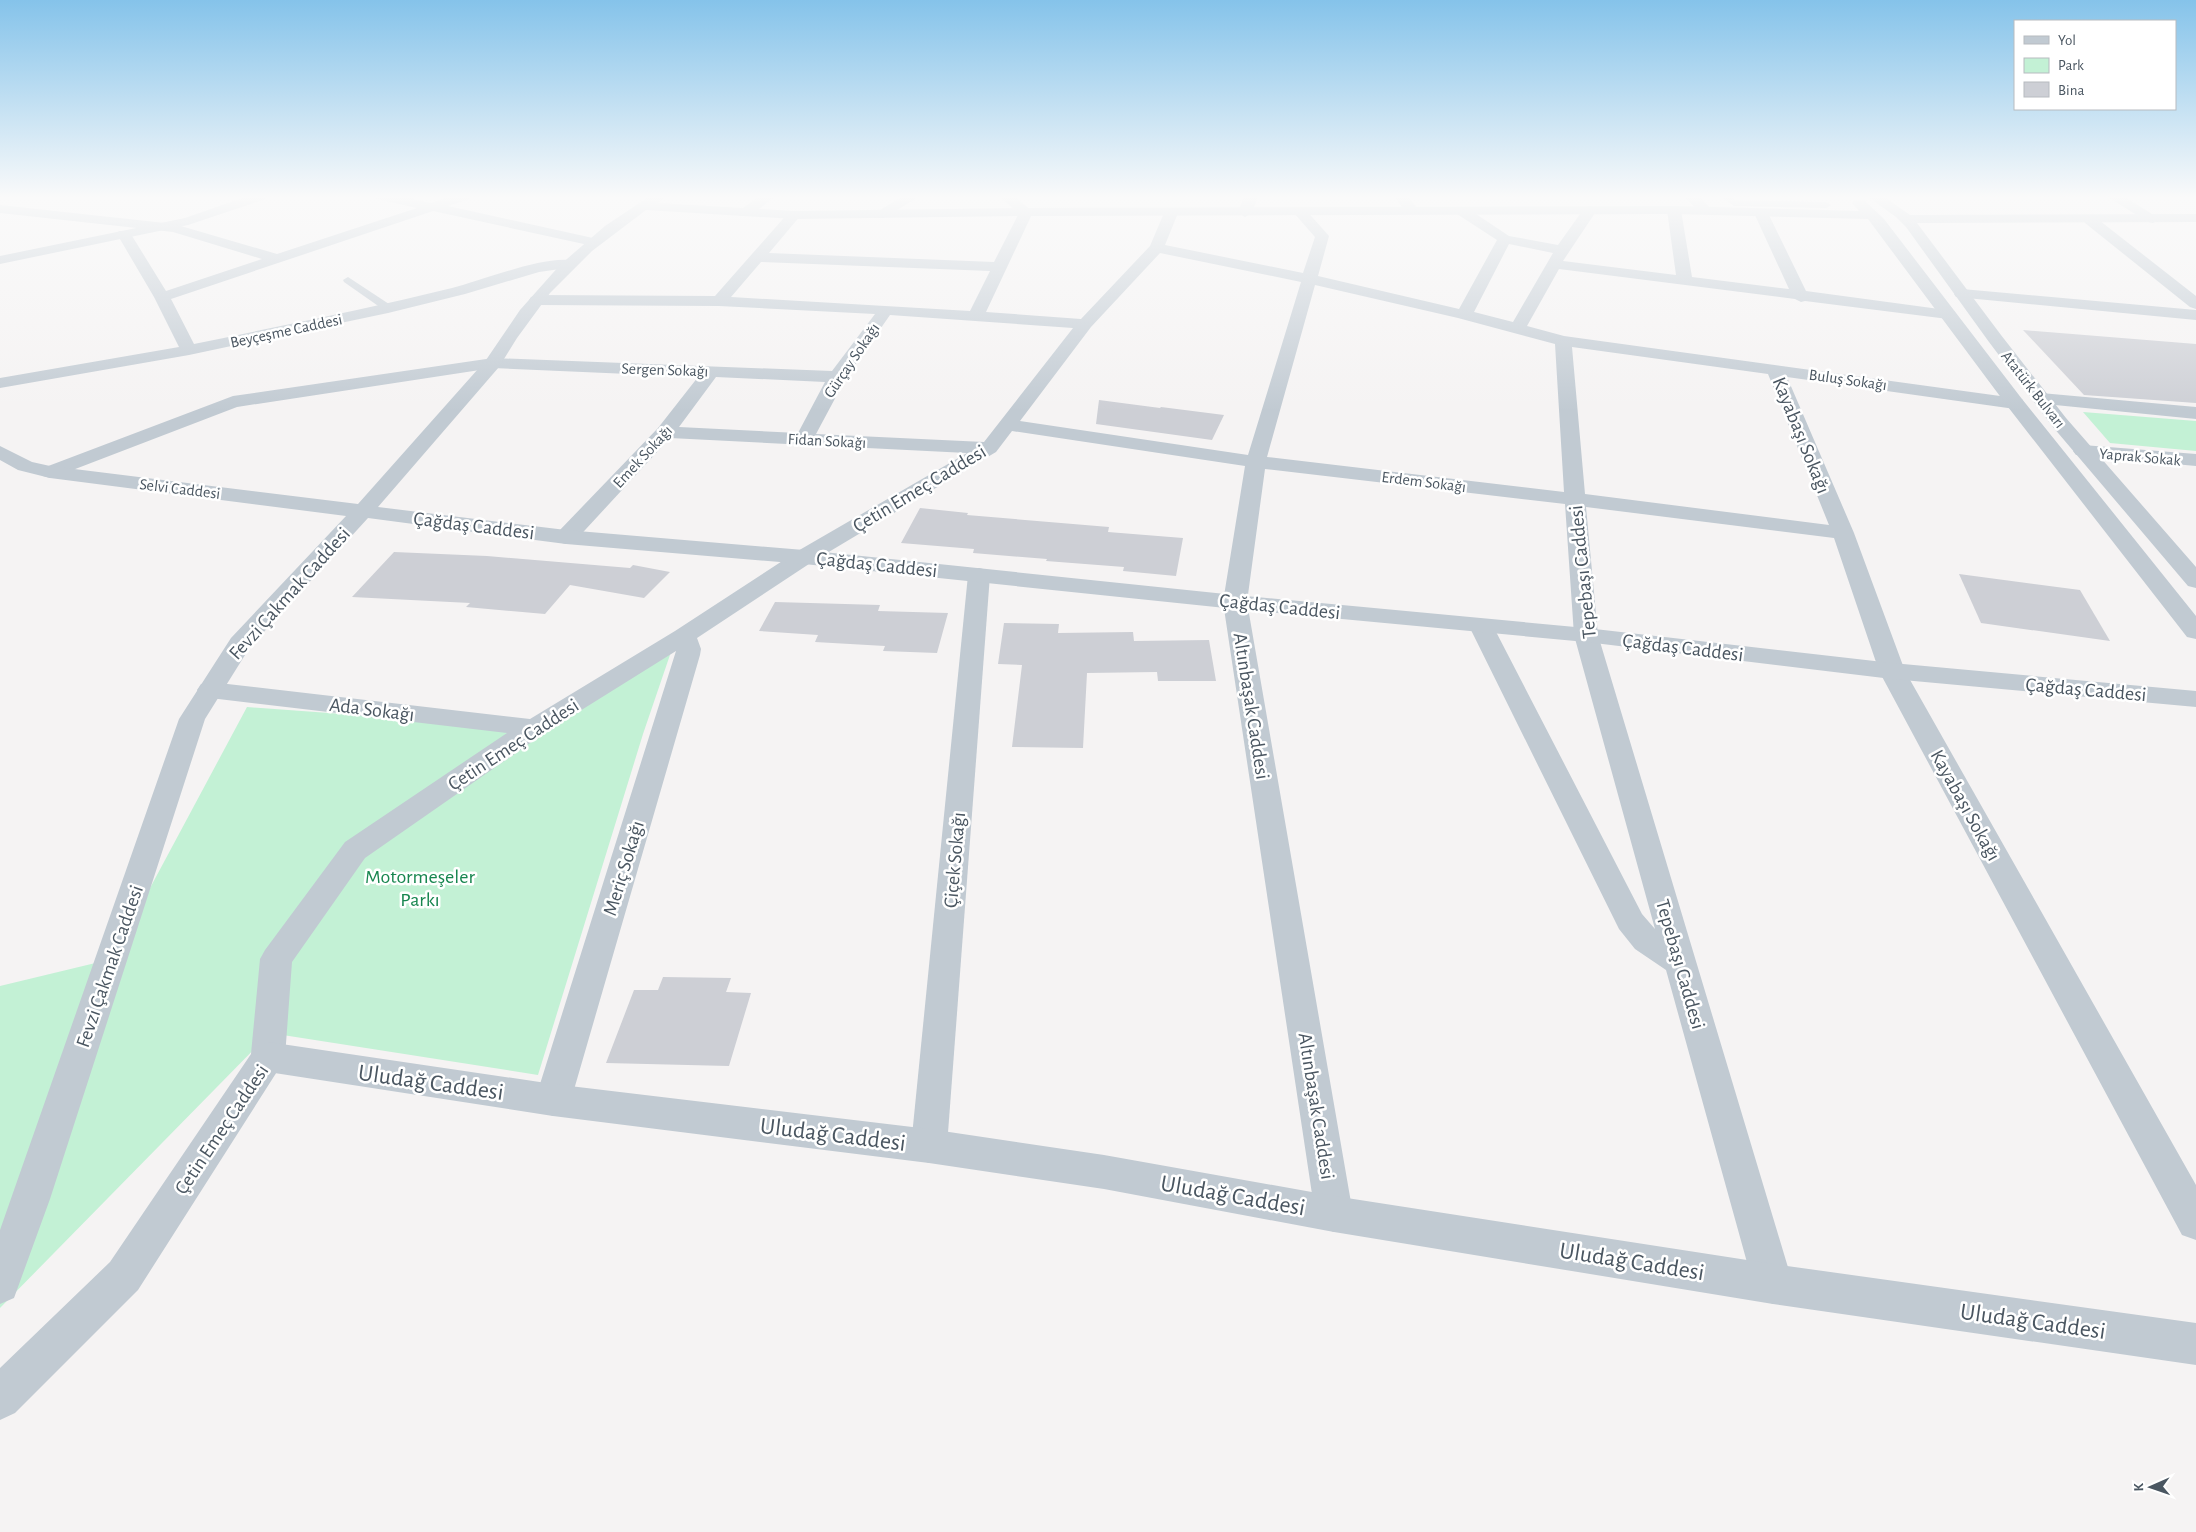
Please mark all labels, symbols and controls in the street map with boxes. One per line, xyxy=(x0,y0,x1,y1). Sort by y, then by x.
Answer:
legend xyxy=(2014,20,2176,110)
text: Yol xyxy=(2058,33,2076,48)
text: Park xyxy=(2058,58,2084,73)
text: Bina xyxy=(2058,83,2084,98)
street label: Beyçeşme Caddesi xyxy=(229,311,344,352)
street label: Gürçay Sokağı xyxy=(821,320,883,401)
street label: Atatürk Bulvarı xyxy=(1998,348,2068,431)
street label: Sergen Sokağı xyxy=(621,360,709,380)
street label: Buluş Sokağı xyxy=(1808,367,1888,393)
street label: Kayabaşı Sokağı xyxy=(1769,374,1834,496)
street label: Emek Sokağı xyxy=(610,422,675,491)
street label: Fidan Sokağı xyxy=(787,431,866,451)
street label: Çetin Emeç Caddesi xyxy=(849,441,990,536)
street label: Yaprak Sokak xyxy=(2098,445,2182,469)
street label: Erdem Sokağı xyxy=(1381,469,1467,495)
street label: Selvi Caddesi xyxy=(139,476,221,502)
street label: Tepebaşı Caddesi xyxy=(1566,504,1600,640)
street label: Çağdaş Caddesi xyxy=(412,509,535,543)
street label: Fevzi Çakmak Caddesi xyxy=(225,524,354,664)
street label: Çağdaş Caddesi xyxy=(815,549,938,581)
street label: Çağdaş Caddesi xyxy=(1218,591,1341,623)
street label: Altınbaşak Caddesi xyxy=(1230,631,1272,781)
street label: Çağdaş Caddesi xyxy=(1621,631,1744,665)
street label: Çağdaş Caddesi xyxy=(2025,675,2147,705)
street label: Ada Sokağı xyxy=(328,695,416,725)
street label: Çetin Emeç Caddesi xyxy=(445,695,583,794)
street label: Kayabaşı Sokağı xyxy=(1926,747,2004,864)
street label: Çiçek Sokağı xyxy=(941,811,969,909)
street label: Meriç Sokağı xyxy=(600,818,648,918)
park label: Motormeşeler Parkı xyxy=(365,867,475,910)
street label: Fevzi Çakmak Caddesi xyxy=(73,883,147,1050)
street label: Tepebaşı Caddesi xyxy=(1652,897,1708,1031)
street label: Altınbaşak Caddesi xyxy=(1295,1031,1337,1181)
street label: Çetin Emeç Caddesi xyxy=(171,1061,272,1198)
street label: Uludağ Caddesi xyxy=(357,1061,505,1105)
street label: Uludağ Caddesi xyxy=(759,1114,907,1156)
street label: Uludağ Caddesi xyxy=(1159,1171,1307,1221)
street label: Uludağ Caddesi xyxy=(1558,1239,1706,1285)
street label: Uludağ Caddesi xyxy=(1959,1300,2107,1344)
north arrow xyxy=(2126,1462,2176,1512)
text: K xyxy=(2132,1482,2146,1492)

